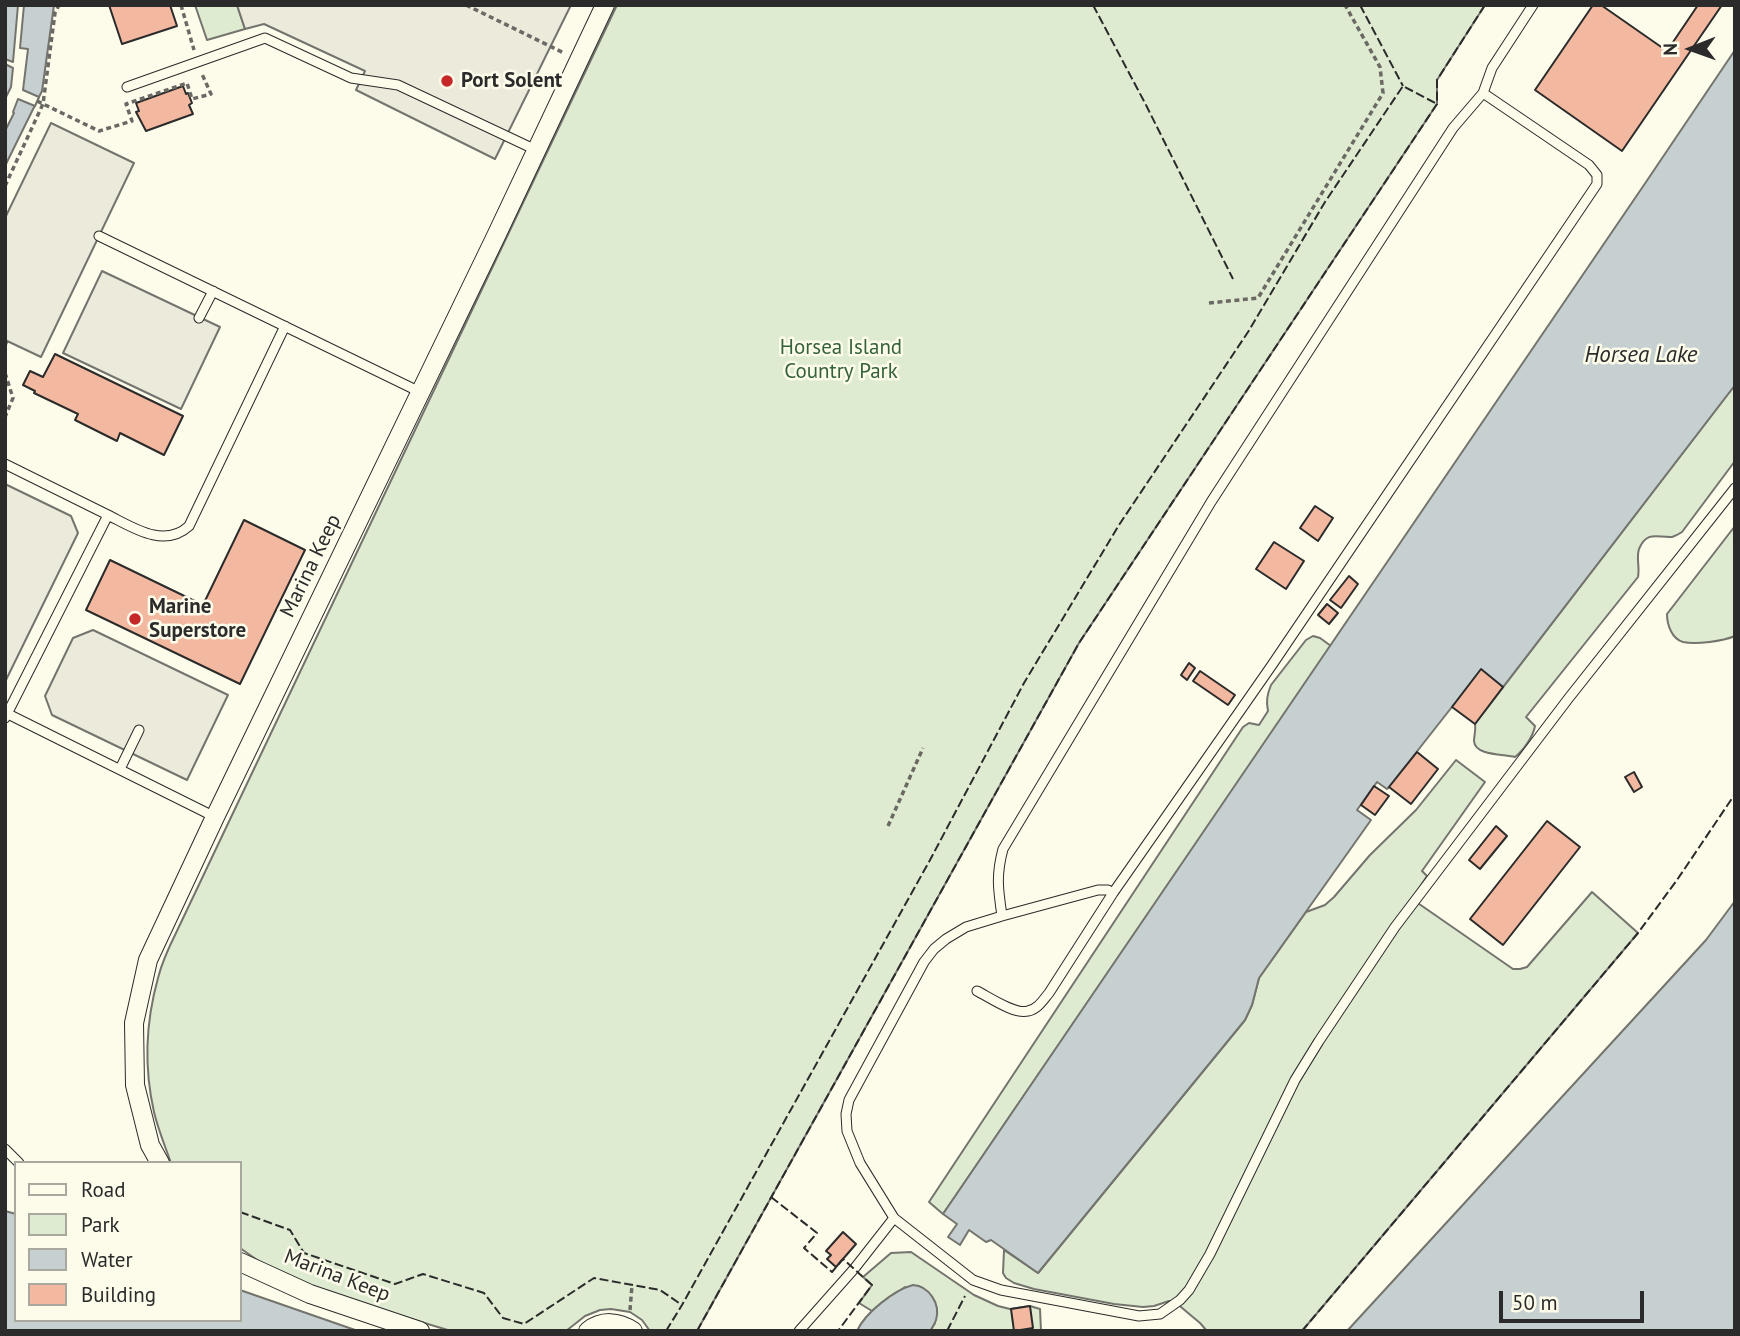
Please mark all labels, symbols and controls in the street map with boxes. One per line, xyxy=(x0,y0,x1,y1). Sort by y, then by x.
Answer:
north arrow xyxy=(1656,14,1726,84)
text: N xyxy=(1658,43,1682,56)
place label: Port Solent xyxy=(461,68,562,94)
marker: Port Solent xyxy=(439,73,455,89)
park label: Horsea Island Country Park xyxy=(780,335,902,385)
water label: Horsea Lake xyxy=(1585,341,1697,369)
street label: Marina Keep xyxy=(275,510,347,622)
place label: Marine Superstore xyxy=(149,594,246,644)
marker: Marine Superstore xyxy=(127,611,143,627)
legend xyxy=(14,1161,242,1322)
text: Road xyxy=(81,1176,125,1203)
text: Park xyxy=(81,1211,120,1238)
street label: Marina Keep xyxy=(280,1244,394,1308)
text: Water xyxy=(81,1246,133,1273)
scale bar xyxy=(1502,1276,1647,1320)
text: Building xyxy=(81,1281,156,1308)
text: 50 m xyxy=(1512,1289,1558,1316)

